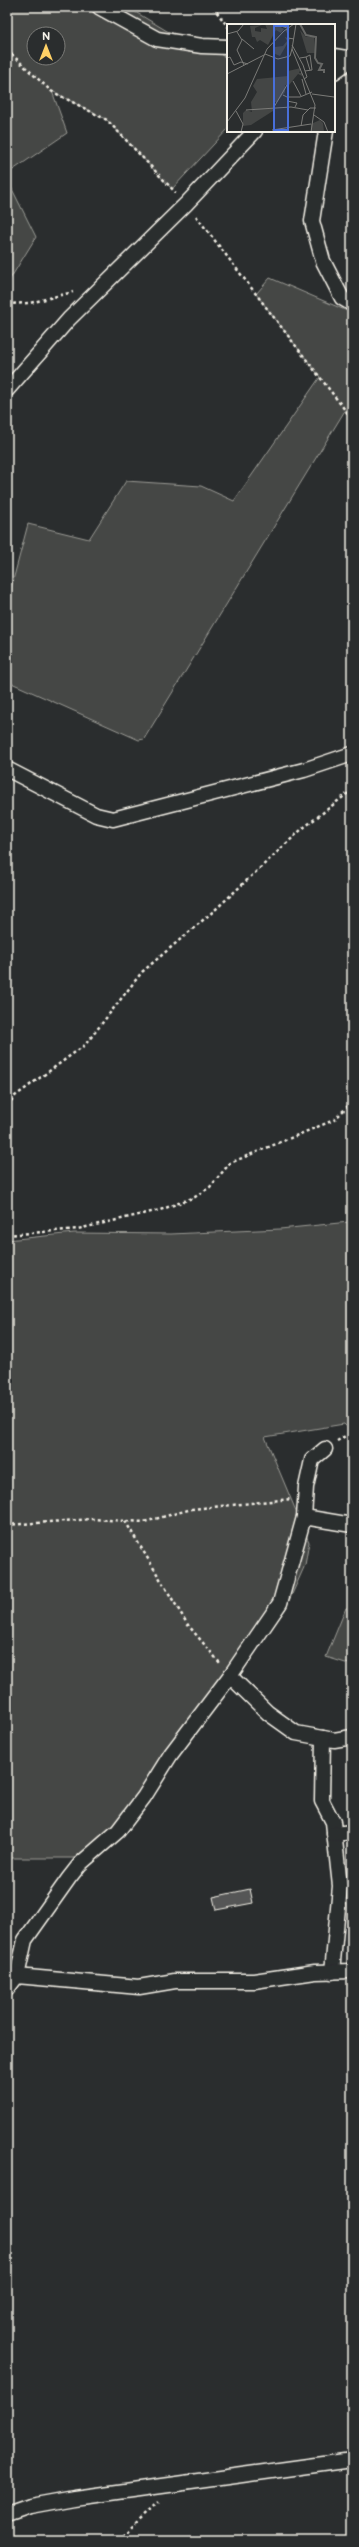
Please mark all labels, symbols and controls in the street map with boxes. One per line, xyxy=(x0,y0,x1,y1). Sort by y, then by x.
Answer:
inset map xyxy=(227,24,335,132)
north arrow xyxy=(26,26,66,66)
text: N xyxy=(42,30,50,43)

